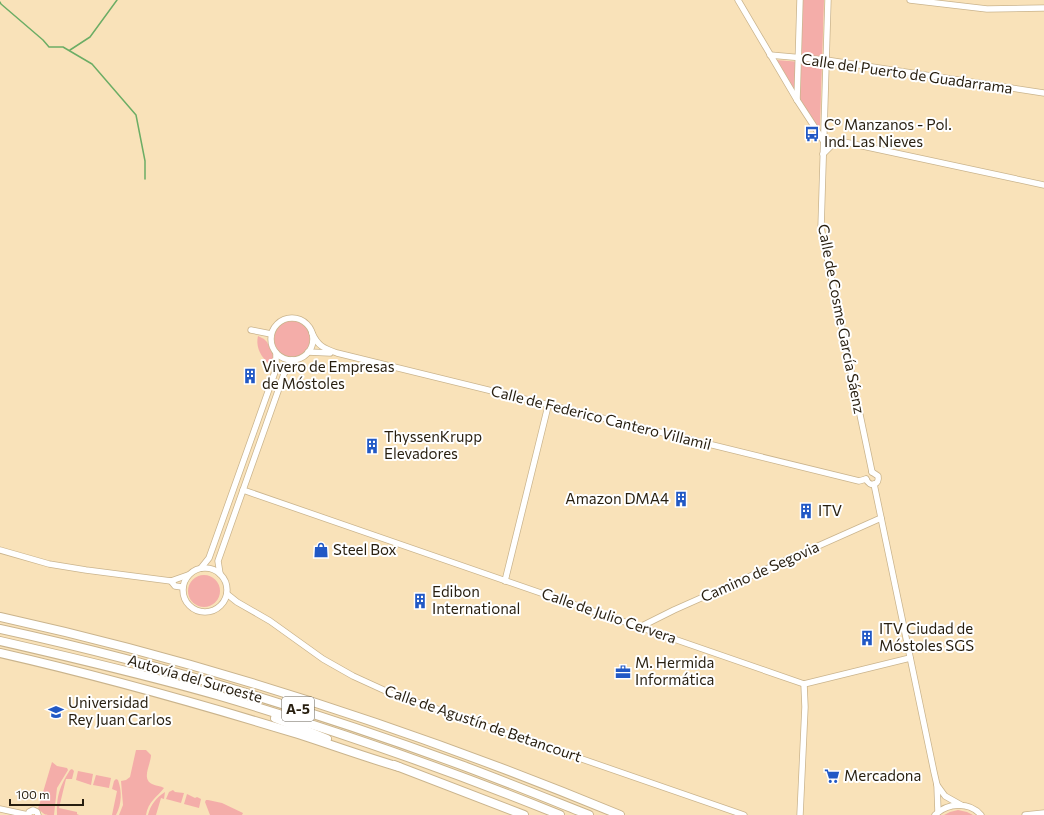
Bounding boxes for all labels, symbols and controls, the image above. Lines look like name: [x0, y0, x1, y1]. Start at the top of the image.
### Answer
street label: Calle del Puerto de Guadarrama: [800, 49, 1014, 97]
place label: Cº Manzanos - Pol. Ind. Las Nieves: [824, 115, 952, 150]
bus stop icon: Cº Manzanos - Pol. Ind. Las Nieves: [803, 125, 821, 143]
street label: Calle de Cosme García Sáenz: [815, 222, 869, 415]
place label: Vivero de Empresas de Móstoles: [262, 357, 395, 392]
building icon: Vivero de Empresas de Móstoles: [241, 367, 259, 385]
street label: Calle de Federico Cantero Villamil: [489, 381, 713, 453]
place label: ThyssenKrupp Elevadores: [384, 427, 482, 462]
building icon: ThyssenKrupp Elevadores: [363, 437, 381, 455]
place label: Amazon DMA4: [565, 489, 669, 507]
building icon: Amazon DMA4: [672, 490, 690, 508]
place label: ITV: [818, 501, 842, 519]
building icon: ITV: [797, 502, 815, 520]
street label: Camino de Segovia: [698, 537, 822, 605]
place label: Steel Box: [333, 540, 396, 558]
shop icon: Steel Box: [312, 541, 330, 559]
place label: Edibon International: [432, 582, 520, 617]
street label: Calle de Julio Cervera: [540, 584, 679, 647]
building icon: Edibon International: [411, 592, 429, 610]
place label: ITV Ciudad de Móstoles SGS: [879, 619, 974, 654]
building icon: ITV Ciudad de Móstoles SGS: [858, 629, 876, 647]
street label: Autovía del Suroeste: [126, 650, 265, 706]
place label: M. Hermida Informática: [635, 653, 714, 688]
office icon: M. Hermida Informática: [614, 663, 632, 681]
street label: Calle de Agustín de Betancourt: [382, 681, 584, 765]
place label: Universidad Rey Juan Carlos: [68, 693, 172, 728]
road number: A-5: [282, 697, 314, 721]
school or university icon: Universidad Rey Juan Carlos: [47, 703, 65, 721]
place label: Mercadona: [844, 766, 921, 784]
supermarket icon: Mercadona: [823, 767, 841, 785]
scale bar: [10, 781, 83, 807]
text: 100 m: [16, 787, 50, 801]

